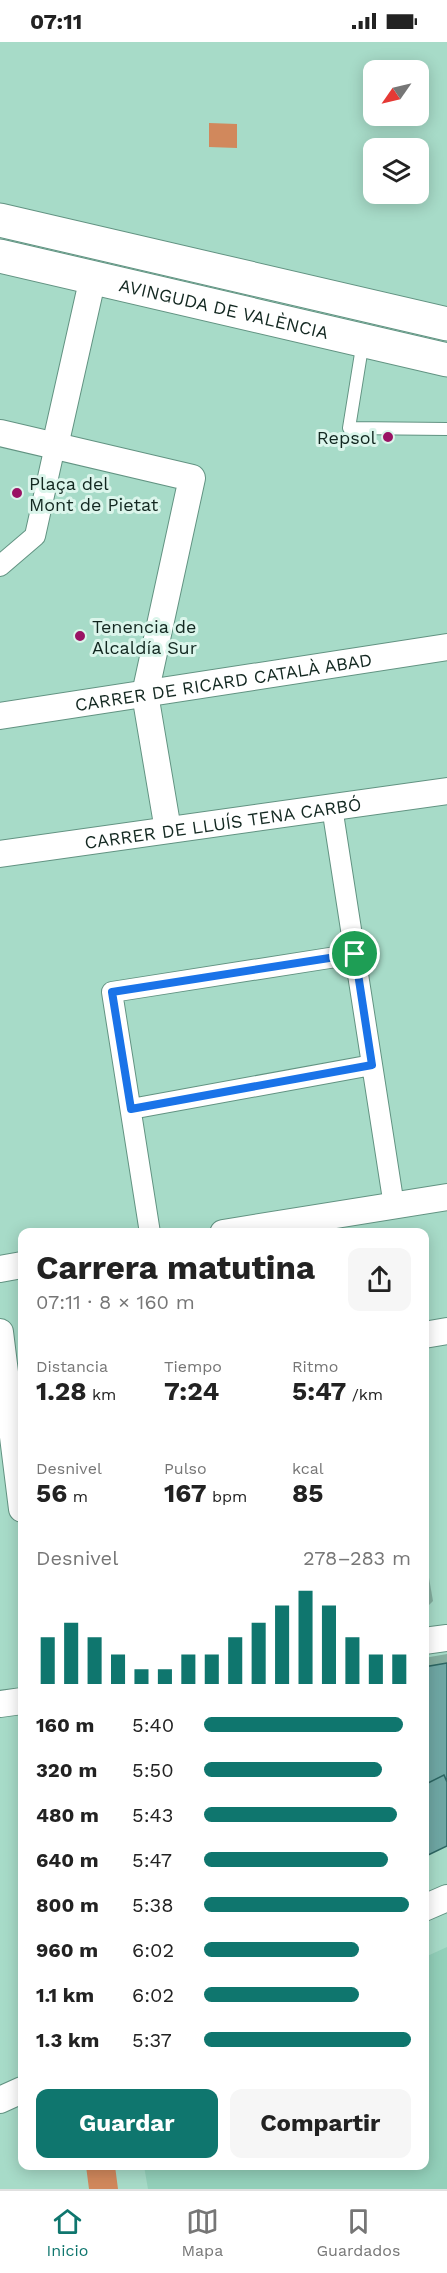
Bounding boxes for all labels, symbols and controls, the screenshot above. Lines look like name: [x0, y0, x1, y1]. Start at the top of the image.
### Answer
text: 07:11: [30, 9, 82, 34]
north arrow: [363, 60, 429, 126]
map controls: [363, 60, 429, 204]
button: layers: [363, 138, 429, 204]
street label: AVINGUDA DE VALÈNCIA: [117, 274, 331, 343]
place label: Repsol: [317, 427, 376, 448]
marker: Repsol: [381, 430, 395, 444]
place label: Plaça del Mont de Pietat: [29, 473, 159, 515]
marker: Plaça del Mont de Pietat: [10, 486, 24, 500]
place label: Tenencia de Alcaldía Sur: [92, 616, 197, 658]
marker: Tenencia de Alcaldía Sur: [73, 629, 87, 643]
street label: CARRER DE RICARD CATALÀ ABAD: [73, 648, 373, 715]
street label: CARRER DE LLUÍS TENA CARBÓ: [83, 793, 363, 852]
pin: [329, 928, 380, 979]
icon: arrive: [338, 937, 371, 970]
text: Carrera matutina: [36, 1248, 315, 1287]
button: share: [348, 1248, 411, 1311]
text: 07:11 · 8 × 160 m: [36, 1290, 195, 1314]
text: Distancia: [36, 1357, 108, 1376]
text: Tiempo: [164, 1357, 222, 1376]
text: Ritmo: [292, 1357, 338, 1376]
text: 1.28: [36, 1376, 87, 1406]
text: 7:24: [164, 1376, 219, 1406]
text: 5:47: [292, 1376, 346, 1406]
text: km: [87, 1385, 116, 1404]
text: /km: [346, 1385, 383, 1404]
text: Desnivel: [36, 1459, 102, 1478]
text: Pulso: [164, 1459, 207, 1478]
text: kcal: [292, 1459, 324, 1478]
text: 56: [36, 1478, 67, 1508]
text: 167: [164, 1478, 206, 1508]
text: 85: [292, 1478, 323, 1508]
text: m: [67, 1487, 88, 1506]
text: bpm: [206, 1487, 247, 1506]
text: Desnivel: [36, 1546, 118, 1570]
text: 278–283 m: [303, 1546, 411, 1570]
text: 160 m: [36, 1713, 94, 1737]
text: 5:40: [132, 1713, 174, 1737]
text: 320 m: [36, 1758, 97, 1782]
text: 5:50: [132, 1758, 174, 1782]
text: 480 m: [36, 1803, 99, 1827]
text: 5:43: [132, 1803, 173, 1827]
text: 640 m: [36, 1848, 99, 1872]
text: 5:47: [132, 1848, 172, 1872]
text: 800 m: [36, 1893, 99, 1917]
text: 5:38: [132, 1893, 174, 1917]
text: 960 m: [36, 1938, 98, 1962]
text: 6:02: [132, 1938, 174, 1962]
text: 1.1 km: [36, 1983, 94, 2007]
text: 6:02: [132, 1983, 174, 2007]
text: 1.3 km: [36, 2028, 99, 2052]
text: 5:37: [132, 2028, 172, 2052]
button: Guardar: [36, 2089, 218, 2158]
button: Compartir: [230, 2089, 411, 2158]
tab: Inicio: [47, 2205, 88, 2260]
tab: Mapa: [181, 2205, 223, 2260]
tab: Guardados: [316, 2205, 400, 2260]

